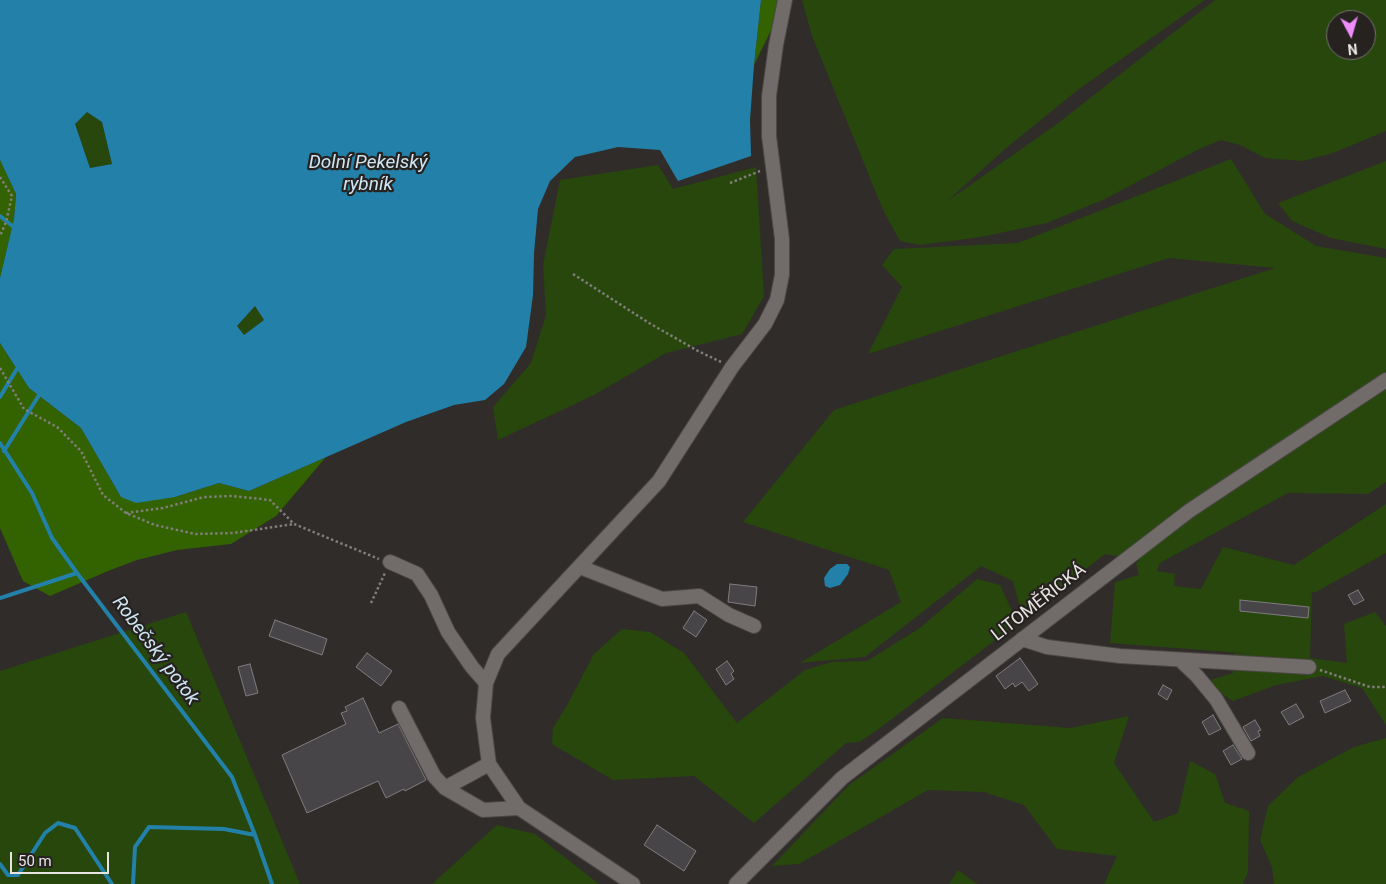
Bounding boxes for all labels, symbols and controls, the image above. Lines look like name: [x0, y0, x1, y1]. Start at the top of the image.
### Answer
north arrow: [1326, 10, 1376, 60]
text: N: [1347, 40, 1358, 57]
water label: Dolní Pekelský rybník: [309, 152, 427, 196]
street label: LITOMĚŘICKÁ: [987, 559, 1091, 647]
water label: Robečský potok: [107, 592, 203, 710]
scale bar: [12, 842, 111, 874]
text: 50 m: [18, 852, 52, 870]

